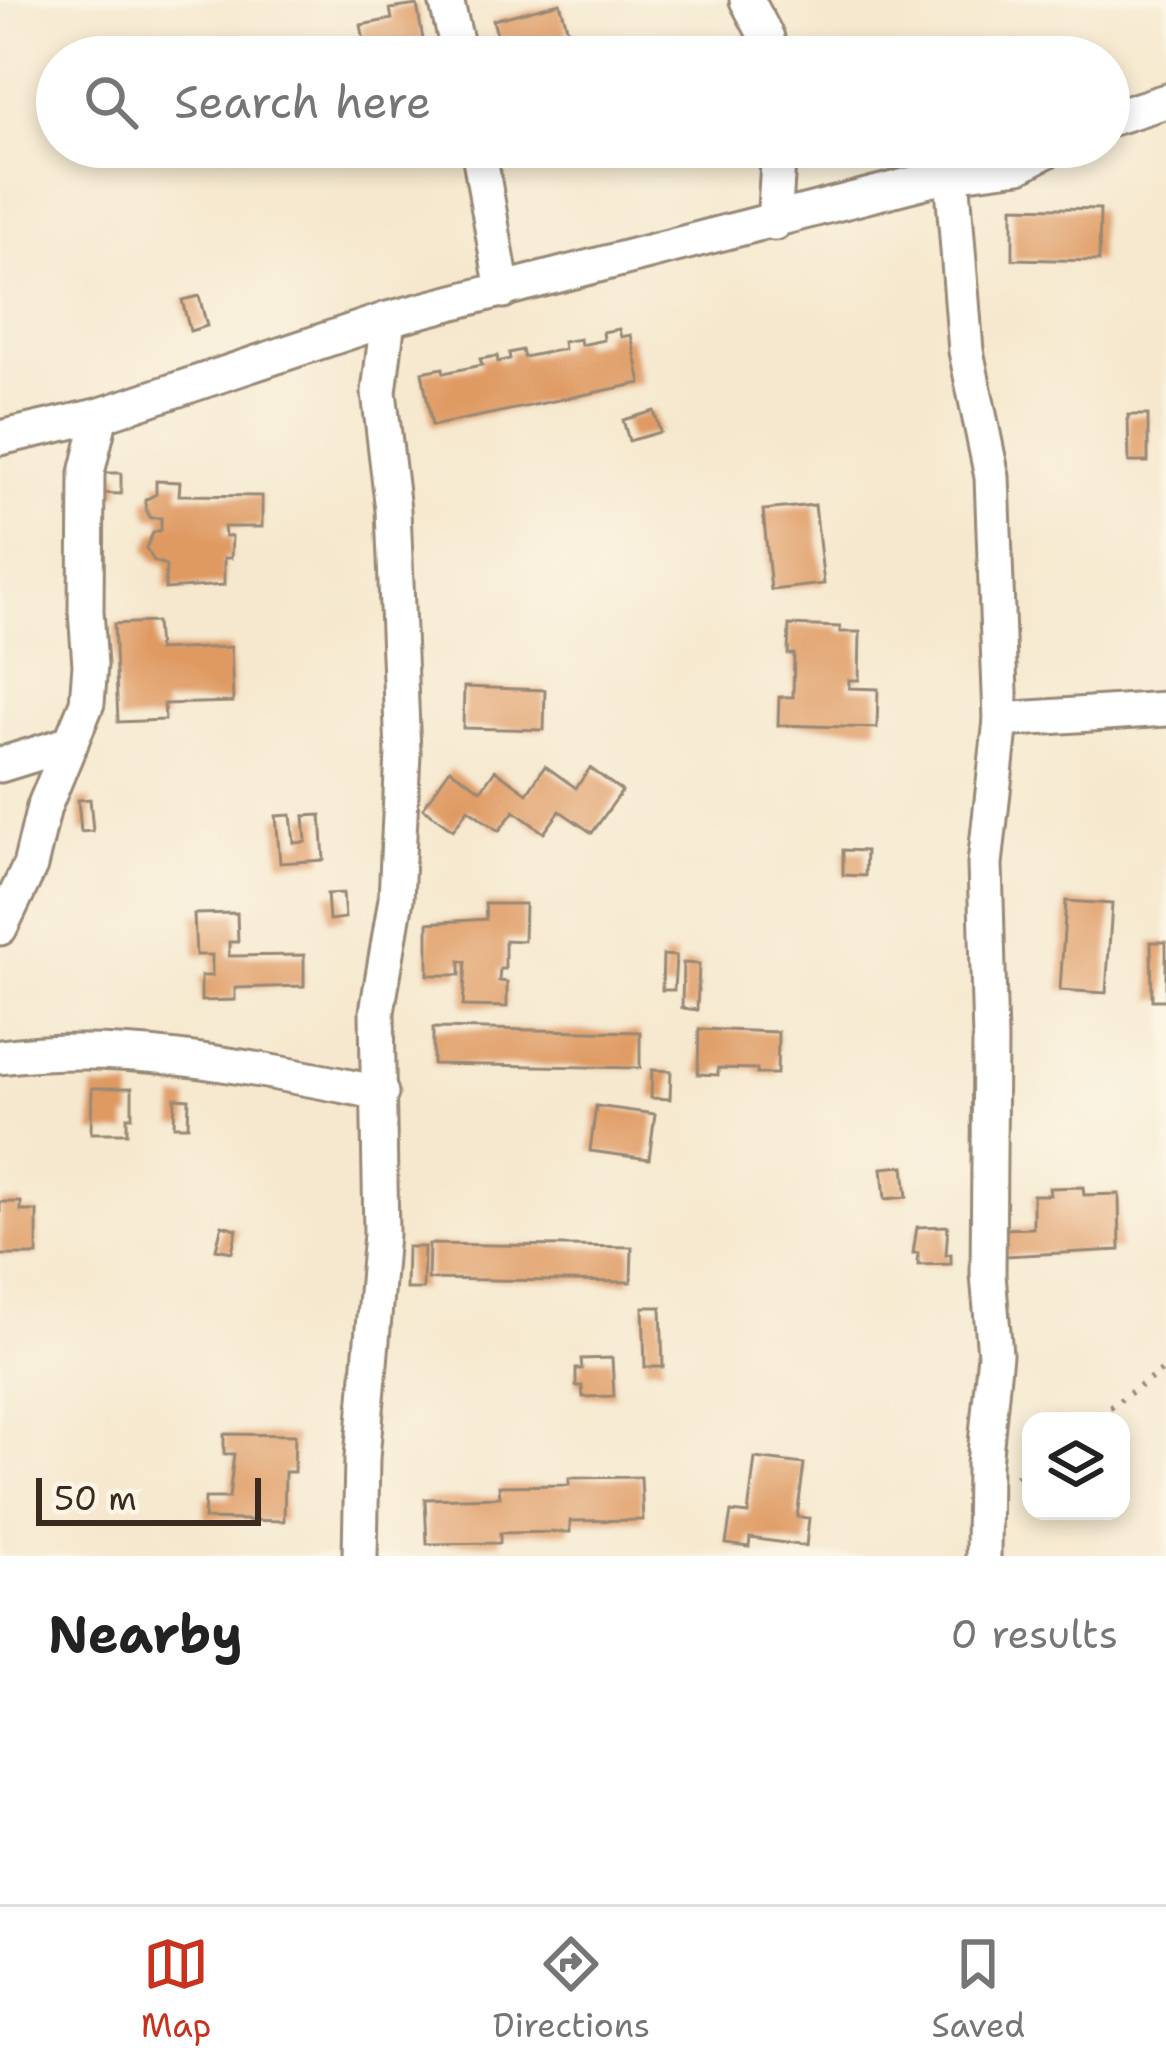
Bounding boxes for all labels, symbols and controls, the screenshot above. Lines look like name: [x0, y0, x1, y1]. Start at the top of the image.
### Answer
search box: [36, 36, 1130, 168]
icon: search: [78, 69, 144, 135]
text: Search here: [174, 72, 431, 132]
map controls: [1022, 1412, 1130, 1520]
button: layers: [1022, 1412, 1130, 1520]
scale bar: [36, 1472, 261, 1525]
text: 50 m: [54, 1476, 137, 1521]
text: Nearby: [48, 1600, 243, 1668]
text: 0 results: [951, 1608, 1118, 1660]
tab: Map: [141, 1931, 211, 2048]
tab: Directions: [493, 1931, 650, 2048]
tab: Saved: [932, 1931, 1025, 2048]

